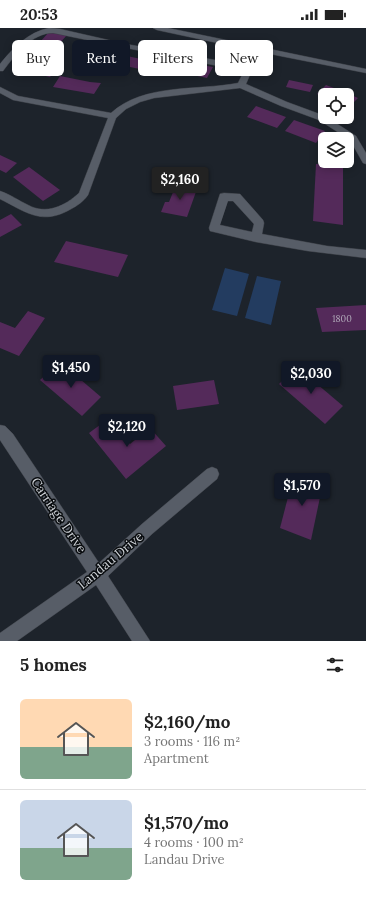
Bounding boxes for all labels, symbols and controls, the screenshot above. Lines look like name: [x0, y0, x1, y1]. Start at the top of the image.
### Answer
text: 20:53: [20, 5, 58, 24]
chip: Buy: [12, 40, 64, 76]
chip: Rent: [72, 40, 130, 76]
chip: Filters: [138, 40, 207, 76]
chip: New: [215, 40, 273, 76]
map controls: [318, 88, 354, 168]
button: locate: [318, 88, 354, 124]
button: layers: [318, 132, 354, 168]
pin: $2,160: [147, 167, 213, 201]
text: $2,160: [161, 171, 199, 188]
house number: 1800: [332, 313, 352, 324]
pin: $1,450: [38, 355, 104, 389]
text: $1,450: [52, 359, 90, 376]
pin: $2,030: [278, 361, 344, 395]
text: $2,030: [290, 365, 332, 382]
pin: $2,120: [94, 414, 160, 448]
text: $2,120: [108, 418, 146, 435]
pin: $1,570: [269, 473, 335, 507]
street label: Carriage Drive: [27, 474, 90, 556]
text: $1,570: [283, 477, 321, 494]
street label: Landau Drive: [74, 528, 147, 593]
text: 5 homes: [20, 654, 87, 676]
icon: filters: [324, 654, 346, 676]
text: $2,160/mo: [144, 711, 230, 733]
icon: home: [52, 715, 100, 763]
text: 3 rooms · 116 m²: [144, 733, 240, 750]
text: Apartment: [144, 750, 209, 767]
text: $1,570/mo: [144, 812, 229, 834]
icon: home: [52, 816, 100, 864]
text: 4 rooms · 100 m²: [144, 834, 244, 851]
text: Landau Drive: [144, 851, 225, 868]

